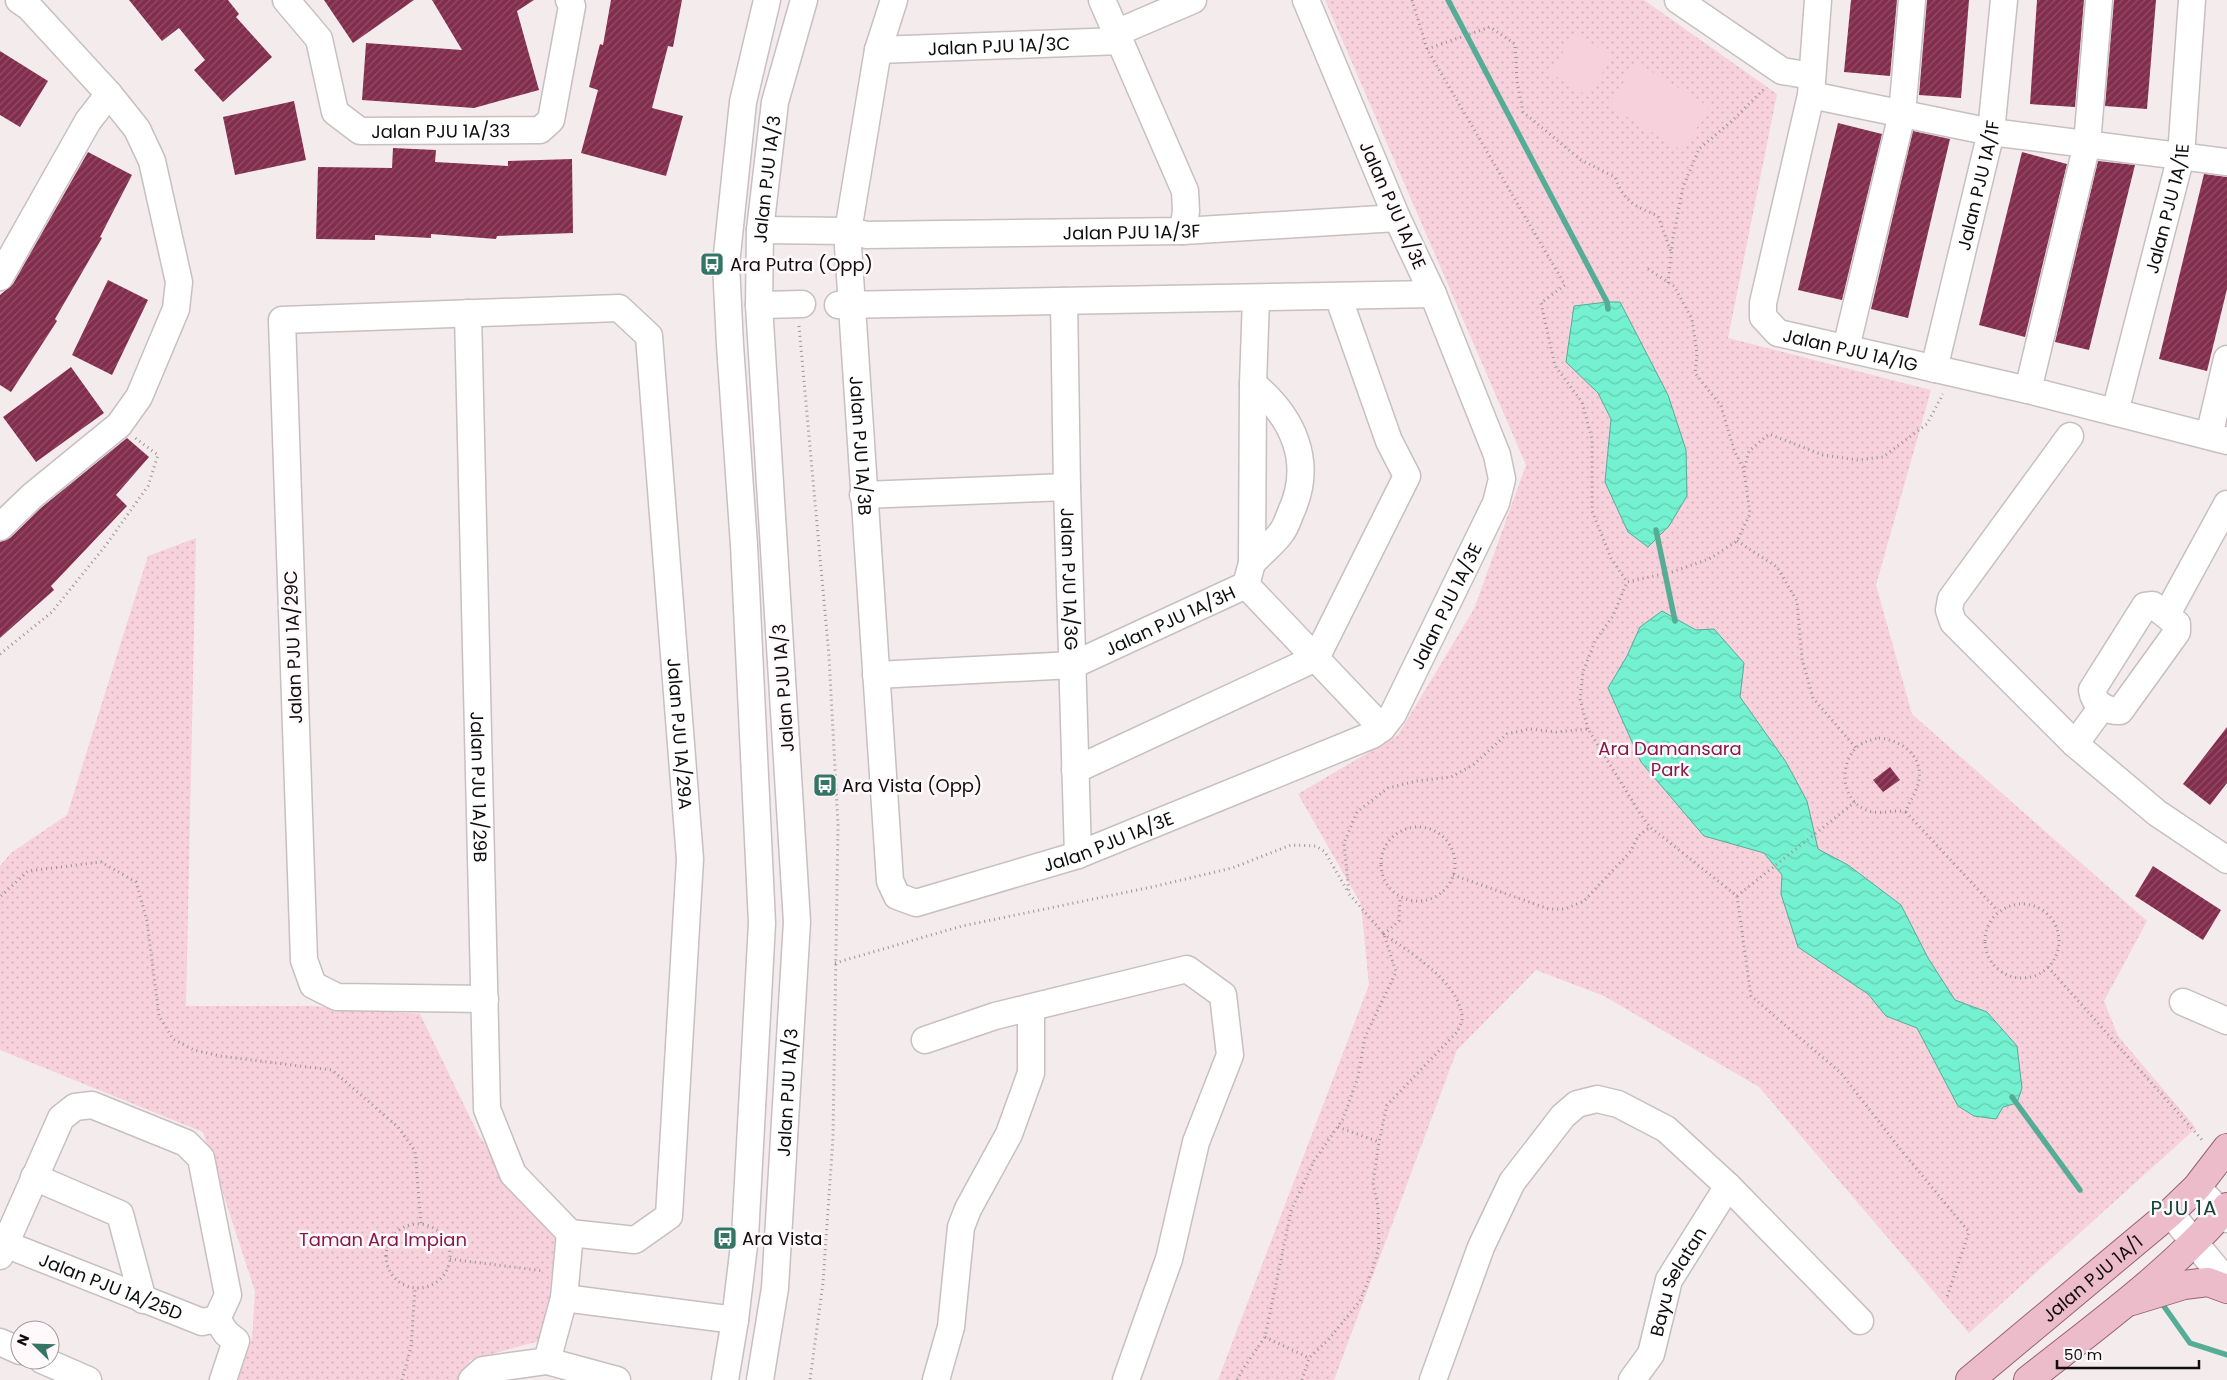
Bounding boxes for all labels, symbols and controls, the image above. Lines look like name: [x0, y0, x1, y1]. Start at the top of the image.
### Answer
street label: Jalan PJU 1A/3C: [927, 30, 1071, 61]
street label: Jalan PJU 1A/3: [747, 114, 786, 244]
street label: Jalan PJU 1A/33: [371, 118, 511, 143]
street label: Jalan PJU 1A/1F: [1950, 119, 2005, 253]
street label: Jalan PJU 1A/3E: [1354, 137, 1432, 273]
street label: Jalan PJU 1A/1E: [2139, 143, 2194, 276]
street label: Jalan PJU 1A/3F: [1063, 217, 1201, 245]
bus stop icon: Ara Putra (Opp): [699, 251, 725, 277]
place label: Ara Putra (Opp): [730, 252, 873, 277]
street label: Jalan PJU 1A/1G: [1780, 322, 1920, 377]
street label: Jalan PJU 1A/3B: [844, 375, 878, 516]
street label: Jalan PJU 1A/3G: [1055, 507, 1084, 651]
street label: Jalan PJU 1A/3E: [1404, 538, 1487, 673]
street label: Jalan PJU 1A/29C: [278, 570, 308, 724]
street label: Jalan PJU 1A/3H: [1101, 579, 1239, 661]
street label: Jalan PJU 1A/3: [766, 623, 800, 753]
street label: Jalan PJU 1A/29A: [662, 657, 699, 810]
street label: Jalan PJU 1A/29B: [465, 711, 494, 863]
park label: Ara Damansara Park: [1598, 736, 1742, 782]
bus stop icon: Ara Vista (Opp): [812, 772, 838, 798]
place label: Ara Vista (Opp): [842, 773, 982, 798]
street label: Jalan PJU 1A/3E: [1040, 805, 1177, 877]
street label: Jalan PJU 1A/3: [770, 1028, 803, 1158]
district label: PJU 1A: [2151, 1194, 2217, 1222]
street label: Bayu Selatan: [1643, 1222, 1712, 1339]
bus stop icon: Ara Vista: [712, 1225, 738, 1251]
place label: Ara Vista: [742, 1226, 823, 1251]
park label: Taman Ara Impian: [299, 1227, 467, 1252]
street label: Jalan PJU 1A/1: [2036, 1229, 2148, 1327]
street label: Jalan PJU 1A/25D: [35, 1246, 186, 1326]
north arrow: [10, 1320, 60, 1370]
text: N: [12, 1331, 34, 1349]
scale bar: [2057, 1338, 2200, 1370]
text: 50 m: [2064, 1344, 2102, 1365]

